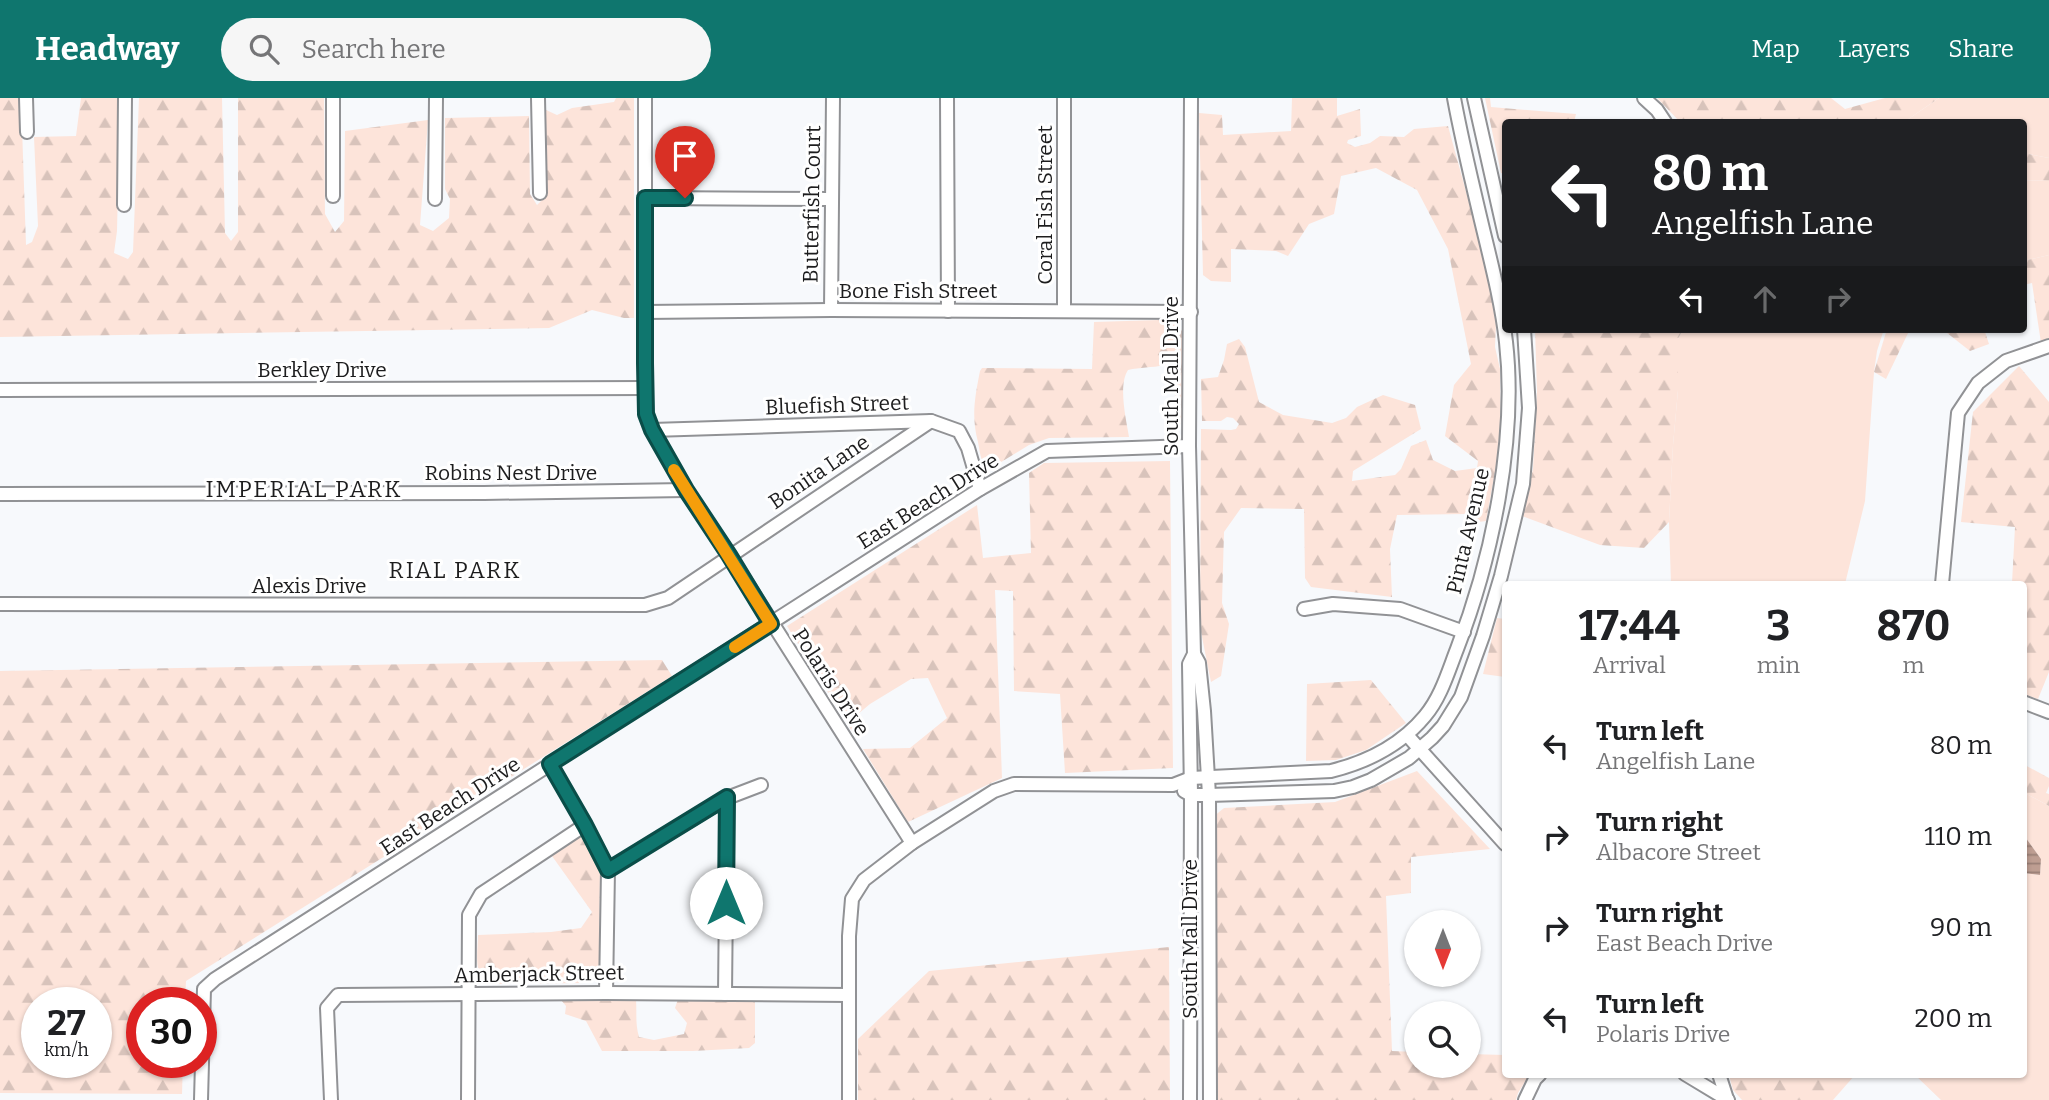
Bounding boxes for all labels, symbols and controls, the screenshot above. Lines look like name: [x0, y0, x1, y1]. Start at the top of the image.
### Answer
search box: [221, 18, 711, 81]
text: Headway: [35, 29, 179, 69]
icon: search: [245, 30, 283, 68]
text: Search here: [301, 34, 446, 65]
text: Map: [1752, 35, 1800, 63]
text: Layers: [1838, 35, 1910, 63]
text: Share: [1948, 35, 2014, 63]
street label: Butterfish Court: [798, 125, 826, 283]
street label: Coral Fish Street: [1032, 125, 1058, 285]
pin: [655, 126, 715, 198]
icon: arrive: [666, 137, 704, 175]
text: 80 m: [1652, 144, 1768, 203]
icon: left: [1537, 147, 1628, 238]
text: Angelfish Lane: [1652, 204, 1874, 242]
street label: Bone Fish Street: [839, 278, 998, 304]
icon: left: [1673, 280, 1711, 318]
icon: ahead: [1746, 280, 1784, 318]
icon: right: [1819, 280, 1857, 318]
street label: South Mall Drive: [1158, 296, 1184, 456]
street label: Berkley Drive: [257, 357, 387, 383]
street label: Bluefish Street: [764, 389, 910, 421]
street label: Bonita Lane: [764, 429, 874, 515]
street label: East Beach Drive: [853, 447, 1003, 555]
street label: Robins Nest Drive: [425, 460, 597, 486]
street label: Pinta Avenue: [1441, 465, 1495, 597]
district label: IMPERIAL PARK: [206, 475, 402, 503]
district label: RIAL PARK: [389, 556, 521, 584]
street label: Alexis Drive: [252, 573, 366, 599]
text: 17:44: [1579, 601, 1680, 651]
text: 3: [1766, 601, 1791, 651]
text: 870: [1877, 601, 1950, 651]
street label: Polaris Drive: [787, 623, 875, 741]
text: Arrival: [1593, 651, 1666, 679]
text: min: [1757, 651, 1800, 679]
text: m: [1903, 651, 1925, 679]
text: Turn left: [1596, 716, 1704, 747]
icon: left: [1537, 727, 1575, 765]
text: 80 m: [1930, 730, 1992, 761]
text: Angelfish Lane: [1596, 747, 1755, 775]
street label: East Beach Drive: [375, 751, 525, 861]
text: Turn right: [1596, 807, 1723, 838]
icon: right: [1537, 818, 1575, 856]
text: 110 m: [1924, 821, 1992, 852]
text: Albacore Street: [1596, 838, 1761, 866]
street label: South Mall Drive: [1177, 859, 1203, 1019]
position arrow: [689, 866, 763, 940]
text: Turn right: [1596, 898, 1723, 929]
icon: right: [1537, 909, 1575, 947]
north arrow: [1404, 910, 1480, 987]
map controls: [1404, 910, 1481, 1078]
text: 90 m: [1930, 912, 1992, 943]
text: East Beach Drive: [1596, 929, 1773, 957]
street label: Amberjack Street: [454, 960, 625, 988]
speed limit sign: 30: [126, 987, 217, 1078]
text: Turn left: [1596, 989, 1704, 1020]
icon: left: [1537, 1000, 1575, 1038]
button: search: [1404, 1001, 1481, 1078]
text: 27: [47, 1002, 86, 1044]
text: 200 m: [1915, 1003, 1992, 1034]
text: Polaris Drive: [1596, 1020, 1730, 1048]
text: km/h: [44, 1039, 89, 1061]

